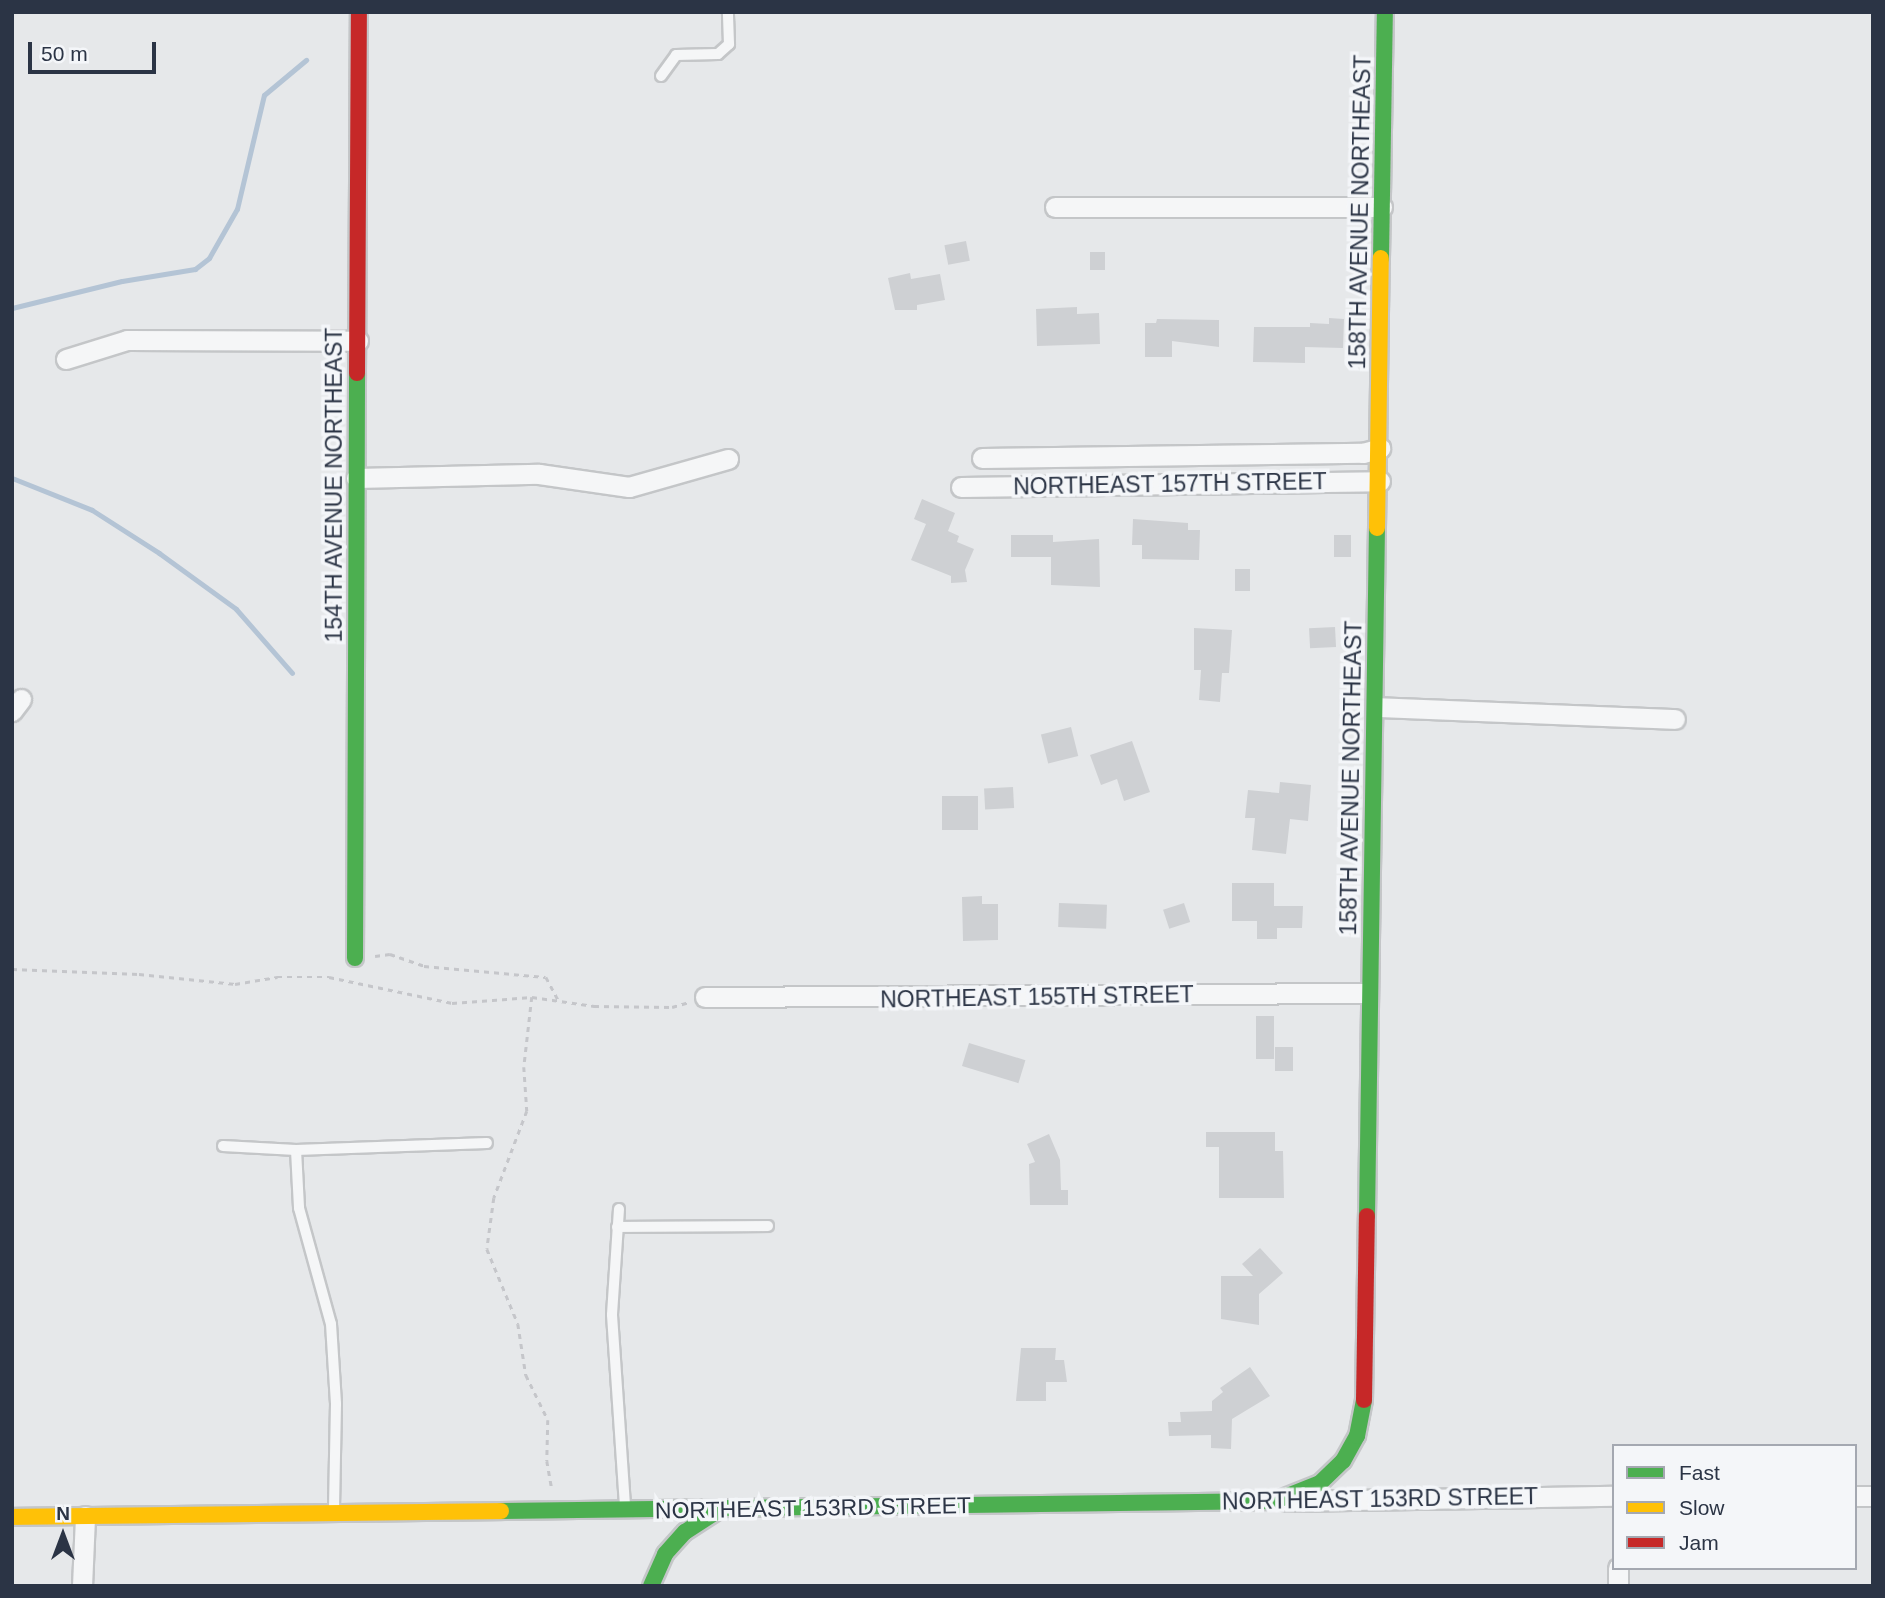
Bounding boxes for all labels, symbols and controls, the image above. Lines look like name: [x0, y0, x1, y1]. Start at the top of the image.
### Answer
scale bar: [32, 28, 159, 72]
text: 50 m: [41, 42, 88, 65]
street label: 158TH AVENUE NORTHEAST: [1343, 54, 1377, 370]
street label: 154TH AVENUE NORTHEAST: [320, 327, 348, 643]
street label: NORTHEAST 157TH STREET: [1013, 467, 1327, 501]
street label: 158TH AVENUE NORTHEAST: [1334, 620, 1368, 936]
street label: NORTHEAST 155TH STREET: [880, 980, 1194, 1014]
legend: [1612, 1444, 1857, 1570]
text: Fast: [1679, 1461, 1720, 1484]
street label: NORTHEAST 153RD STREET: [1222, 1482, 1538, 1516]
street label: NORTHEAST 153RD STREET: [655, 1491, 971, 1525]
text: Slow: [1679, 1496, 1725, 1519]
north arrow: [28, 1500, 98, 1570]
text: N: [56, 1503, 70, 1524]
text: Jam: [1679, 1531, 1719, 1554]

